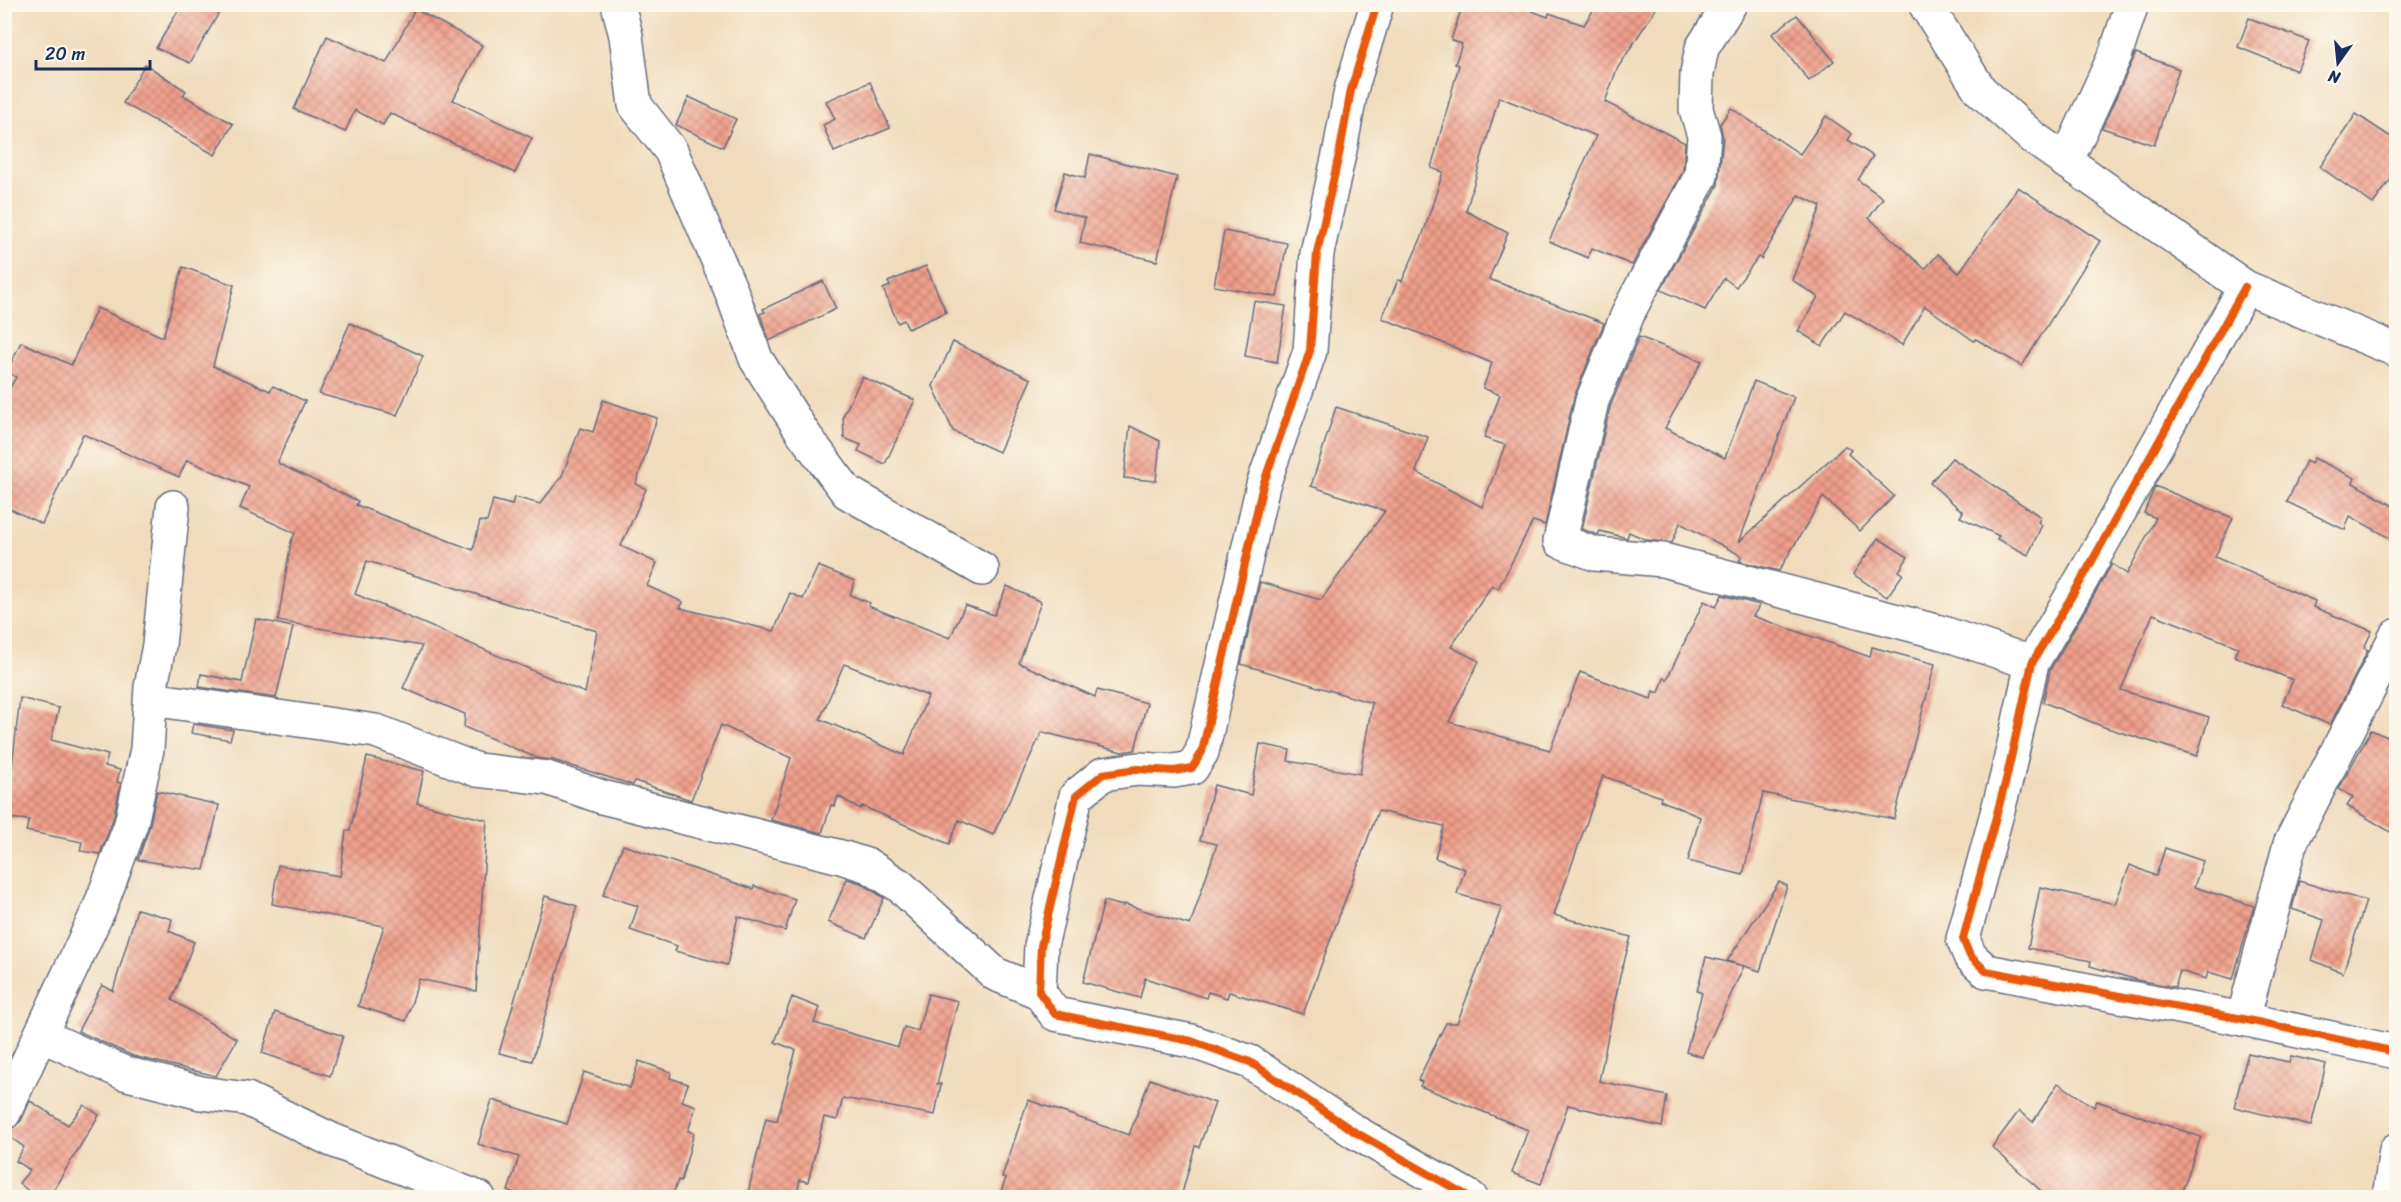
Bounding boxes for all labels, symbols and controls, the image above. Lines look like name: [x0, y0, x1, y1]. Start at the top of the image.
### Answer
scale bar: [36, 33, 150, 71]
north arrow: [2308, 33, 2368, 93]
text: 20 m: [45, 38, 85, 70]
text: N: [2324, 61, 2344, 93]

